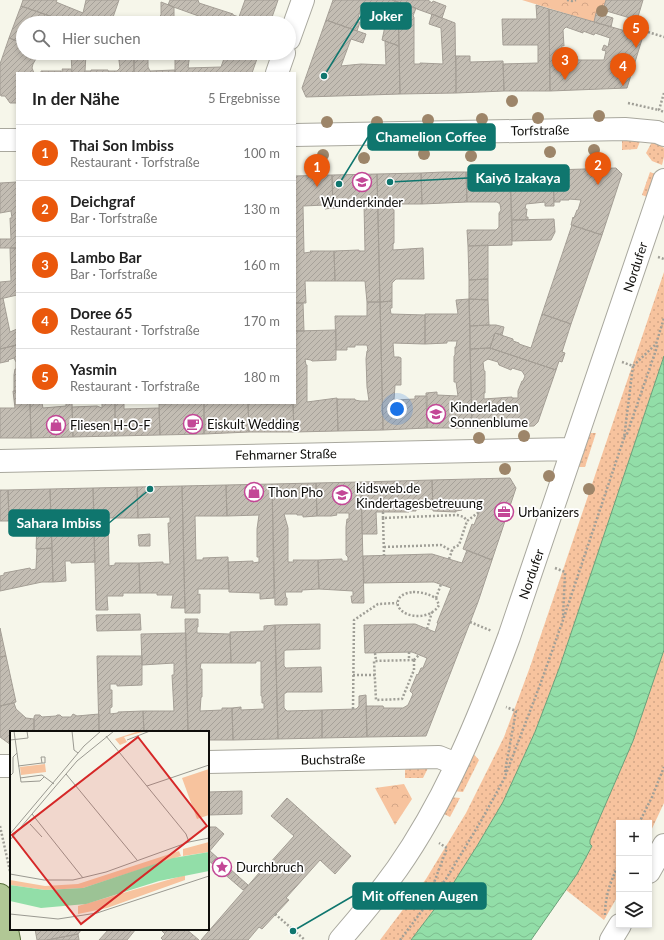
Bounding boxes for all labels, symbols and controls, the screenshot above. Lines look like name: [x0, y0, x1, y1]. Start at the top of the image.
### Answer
callout: Joker: [361, 3, 411, 29]
text: Joker: [369, 7, 404, 24]
pin: 5: [623, 15, 649, 48]
search box: [16, 16, 296, 60]
icon: search: [30, 27, 52, 49]
text: Hier suchen: [62, 29, 141, 47]
pin: 3: [552, 47, 578, 80]
pin: 4: [610, 53, 636, 86]
text: In der Nähe: [32, 88, 120, 109]
text: 5 Ergebnisse: [208, 90, 280, 106]
street label: Torfstraße: [511, 121, 570, 139]
callout: Chamelion Coffee: [368, 124, 495, 150]
text: Chamelion Coffee: [375, 128, 487, 145]
text: Thai Son Imbiss: [70, 136, 174, 154]
text: 1: [41, 145, 49, 161]
text: 100 m: [243, 145, 280, 161]
pin: 2: [585, 152, 611, 185]
text: Restaurant · Torfstraße: [70, 154, 200, 170]
pin: 1: [304, 154, 330, 187]
callout: Kaiyō Izakaya: [468, 165, 569, 191]
text: Kaiyō Izakaya: [475, 169, 561, 186]
school or university icon: Wunderkinder: [351, 171, 373, 193]
text: Deichgraf: [70, 192, 135, 210]
place label: Wunderkinder: [321, 194, 403, 210]
text: 2: [41, 201, 49, 217]
text: 130 m: [243, 201, 280, 217]
text: Bar · Torfstraße: [70, 210, 157, 226]
street label: Nordufer: [619, 240, 651, 294]
text: Lambo Bar: [70, 248, 142, 266]
text: 3: [41, 257, 49, 273]
text: 160 m: [243, 257, 280, 273]
text: Bar · Torfstraße: [70, 266, 157, 282]
text: Doree 65: [70, 304, 132, 322]
text: 4: [41, 313, 49, 329]
text: 170 m: [243, 313, 280, 329]
text: Restaurant · Torfstraße: [70, 322, 200, 338]
text: Yasmin: [70, 360, 117, 378]
text: 5: [41, 369, 49, 385]
text: 180 m: [243, 369, 280, 385]
text: Restaurant · Torfstraße: [70, 378, 200, 394]
your location: [387, 399, 407, 419]
place label: Kinderladen Sonnenblume: [450, 399, 528, 430]
school or university icon: Kinderladen Sonnenblume: [425, 403, 447, 425]
cafe icon: Eiskult Wedding: [182, 413, 204, 435]
shop icon: Fliesen H-O-F: [45, 414, 67, 436]
place label: Eiskult Wedding: [207, 416, 299, 432]
place label: Fliesen H-O-F: [70, 417, 151, 433]
street label: Fehmarner Straße: [235, 445, 337, 463]
place label: kidsweb.de Kindertagesbetreuung: [356, 480, 483, 511]
shop icon: Thon Pho: [243, 481, 265, 503]
place label: Thon Pho: [268, 484, 323, 500]
school or university icon: kidsweb.de Kindertagesbetreuung: [331, 484, 353, 506]
office icon: Urbanizers: [493, 501, 515, 523]
place label: Urbanizers: [518, 504, 580, 520]
callout: Sahara Imbiss: [9, 510, 109, 536]
text: Sahara Imbiss: [17, 514, 101, 531]
street label: Nordufer: [515, 547, 547, 601]
inset map: [10, 731, 209, 930]
street label: Buchstraße: [300, 750, 366, 768]
map controls: [616, 820, 652, 928]
button: +: [616, 820, 652, 856]
place icon: Durchbruch: [211, 856, 233, 878]
button: −: [616, 856, 652, 892]
place label: Durchbruch: [236, 859, 304, 875]
callout: Mit offenen Augen: [353, 883, 486, 909]
text: Mit offenen Augen: [362, 887, 478, 904]
button: layers: [616, 892, 652, 928]

